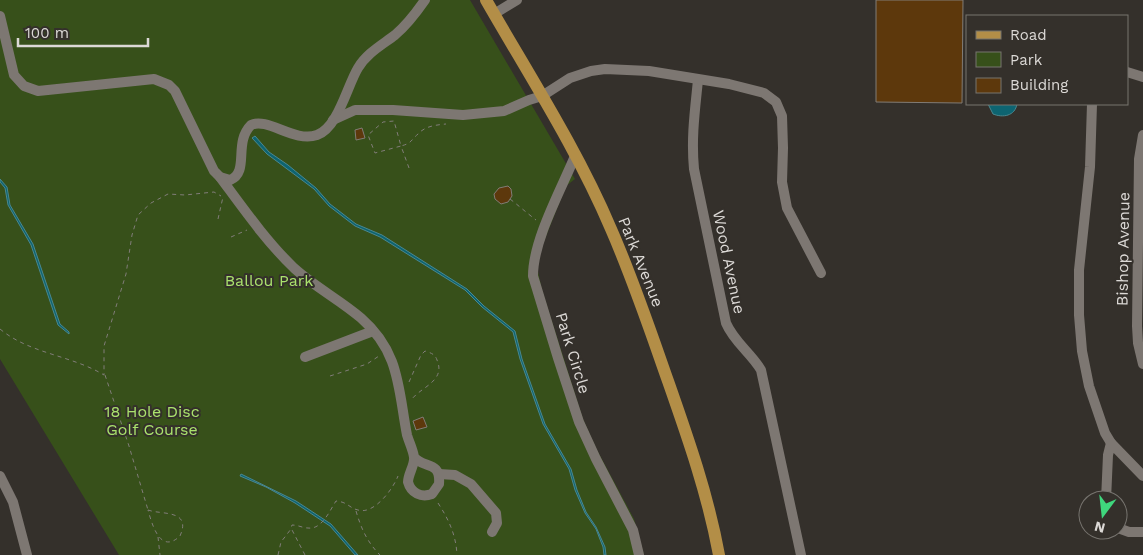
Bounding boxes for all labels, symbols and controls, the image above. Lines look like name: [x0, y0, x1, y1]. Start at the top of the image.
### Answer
scale bar: [18, 15, 148, 47]
legend: [966, 15, 1128, 105]
text: 100 m: [25, 24, 69, 42]
text: Road: [1010, 26, 1047, 44]
text: Park: [1010, 51, 1043, 69]
text: Building: [1010, 76, 1068, 94]
street label: Bishop Avenue: [1113, 192, 1133, 306]
street label: Wood Avenue: [709, 208, 749, 316]
street label: Park Avenue: [614, 214, 668, 310]
park label: Ballou Park: [225, 271, 313, 290]
street label: Park Circle: [552, 310, 594, 396]
park label: 18 Hole Disc Golf Course: [104, 402, 200, 439]
north arrow: [1078, 490, 1128, 540]
text: N: [1093, 518, 1107, 537]

